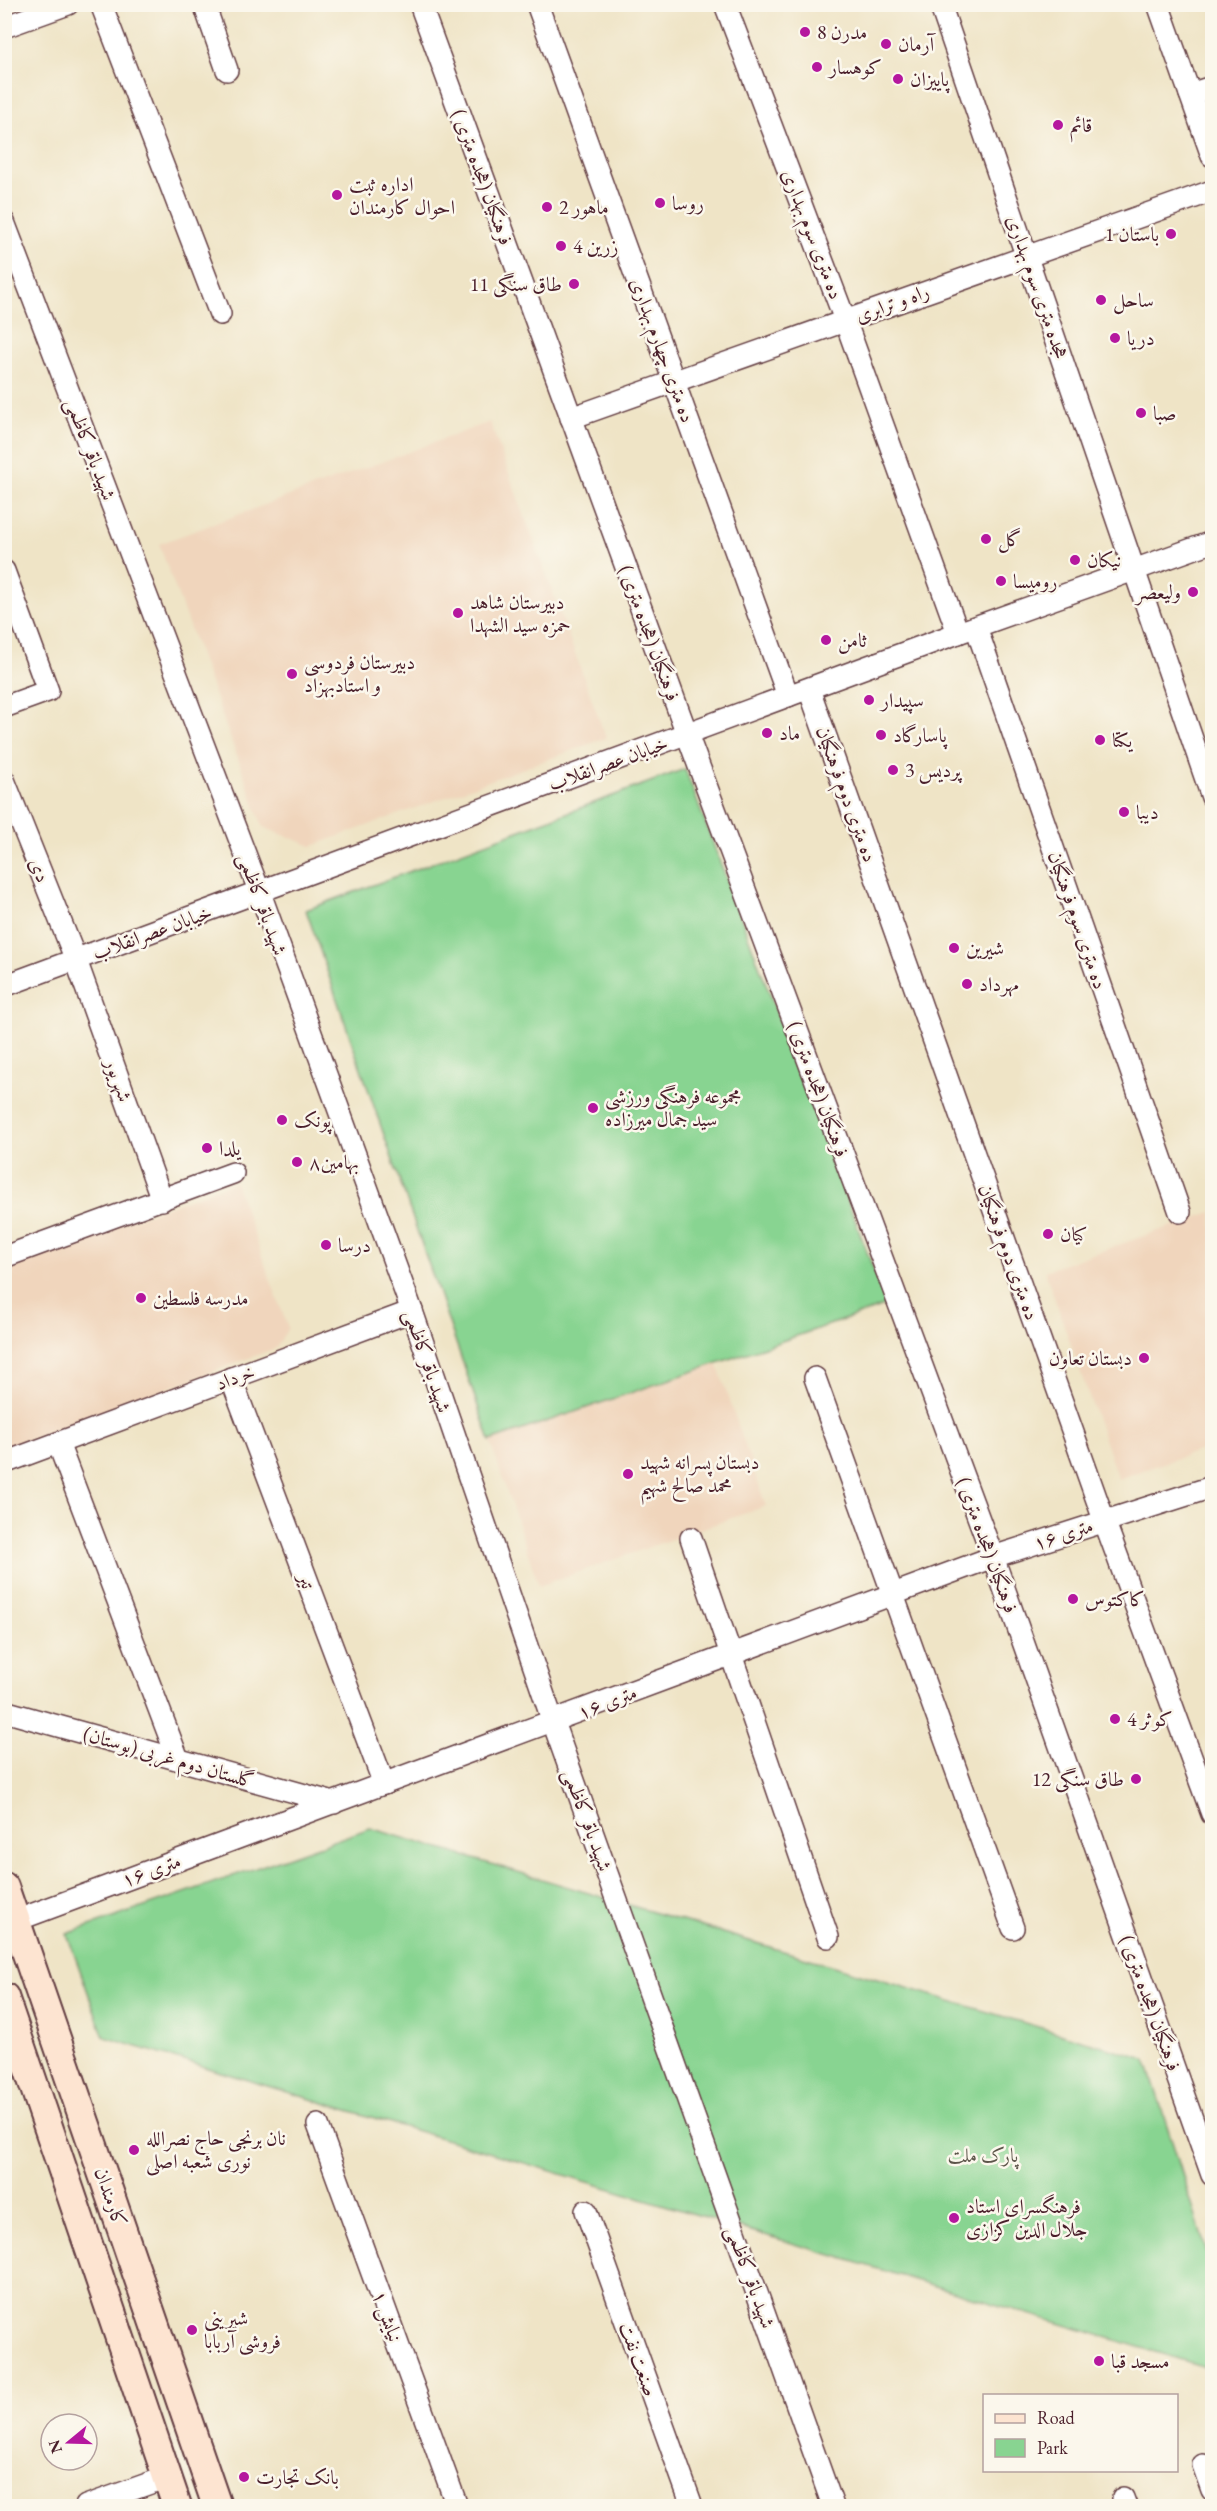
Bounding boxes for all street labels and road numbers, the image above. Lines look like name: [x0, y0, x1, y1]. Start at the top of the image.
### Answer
street label: فرهنگیان (هجده متری ): [446, 105, 520, 249]
street label: ده متری سوم بهداری: [772, 165, 850, 305]
street label: هجده متری سوم بهداری: [996, 212, 1075, 364]
street label: ده متری چهارم بهداری: [620, 274, 701, 428]
street label: راه و ترابری: [851, 278, 933, 328]
street label: شهید باقر کاظمی: [59, 394, 122, 504]
street label: فرهنگیان (هجده متری ): [613, 561, 687, 705]
street label: ده متری دوم فرهنگیان: [806, 722, 884, 867]
street label: خیابان عصرانقلاب: [545, 729, 672, 798]
street label: ده متری سوم فرهنگیان: [1038, 848, 1114, 994]
street label: شهید باقر کاظمی: [231, 849, 294, 959]
street label: دی: [23, 854, 57, 886]
street label: خیابان عصرانقلاب: [89, 898, 216, 967]
street label: فرهنگیان (هجده متری ): [782, 1017, 856, 1161]
street label: شهریور: [99, 1053, 139, 1105]
street label: ده متری دوم فرهنگیان: [968, 1180, 1046, 1325]
street label: شهید باقر کاظمی: [397, 1306, 458, 1416]
street label: خرداد: [212, 1358, 258, 1396]
street label: فرهنگیان (هجده متری ): [951, 1473, 1025, 1617]
street label: ۱۶ متری: [1030, 1512, 1096, 1556]
street label: تیر: [291, 1568, 322, 1593]
street label: ۱۶ متری: [574, 1679, 640, 1725]
street label: گلستان دوم غربی (بوستان): [79, 1720, 258, 1799]
street label: شهید باقر کاظمی: [556, 1765, 619, 1875]
street label: ۱۶ متری: [118, 1847, 184, 1893]
street label: فرهنگیان (هجده متری ): [1114, 1931, 1188, 2075]
street label: کارمندان: [89, 2164, 133, 2230]
street label: شهید باقر کاظمی: [719, 2222, 782, 2332]
street label: نیایش ۱: [366, 2287, 409, 2346]
street label: صنعت نفت: [614, 2318, 664, 2400]

